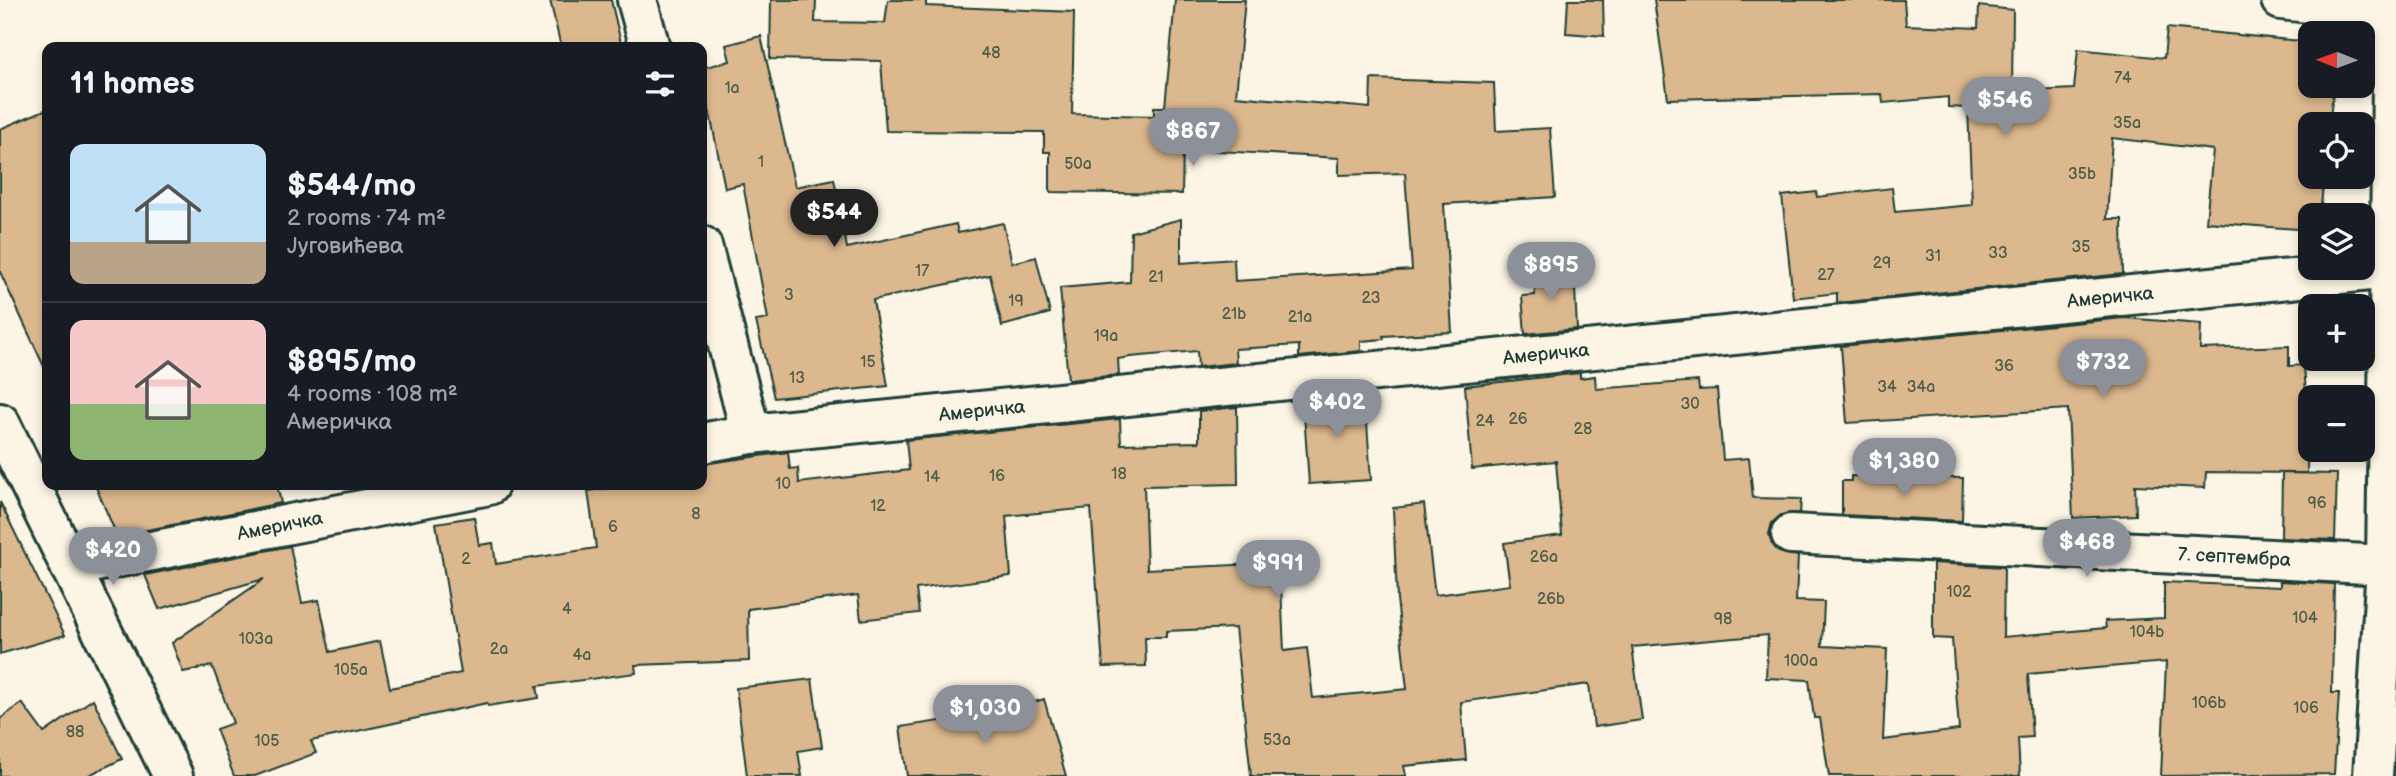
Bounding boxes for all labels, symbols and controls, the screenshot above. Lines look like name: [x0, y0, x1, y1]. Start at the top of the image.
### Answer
north arrow: [2298, 21, 2375, 98]
map controls: [2298, 21, 2375, 462]
house number: 48: [981, 44, 1001, 63]
icon: filters: [641, 65, 679, 103]
text: 11 homes: [70, 66, 194, 102]
house number: 74: [2114, 69, 2132, 88]
pin: $546: [1964, 78, 2046, 137]
house number: 1a: [724, 79, 740, 98]
text: $546: [1977, 86, 2033, 114]
pin: $867: [1152, 108, 1234, 168]
button: locate: [2298, 112, 2375, 189]
house number: 35a: [2113, 114, 2141, 133]
text: $867: [1165, 117, 1221, 145]
house number: 1: [758, 153, 764, 172]
house number: 50a: [1064, 155, 1092, 174]
house number: 35b: [2068, 165, 2096, 184]
text: $544/mo: [287, 168, 416, 204]
icon: home: [126, 172, 210, 256]
pin: $544: [793, 190, 875, 249]
text: $544: [806, 198, 862, 226]
button: layers: [2298, 203, 2375, 280]
text: 2 rooms · 74 m²: [287, 204, 446, 232]
text: Југовићева: [287, 232, 404, 260]
house number: 35: [2071, 238, 2091, 257]
pin: $895: [1510, 243, 1592, 302]
house number: 33: [1988, 244, 2008, 263]
house number: 31: [1925, 247, 1941, 266]
text: $895: [1523, 251, 1579, 279]
house number: 29: [1873, 254, 1891, 273]
house number: 17: [915, 262, 929, 281]
house number: 27: [1817, 266, 1835, 285]
house number: 21: [1148, 268, 1164, 287]
street label: Америчка: [2065, 281, 2155, 313]
house number: 3: [784, 286, 794, 305]
house number: 23: [1362, 289, 1381, 308]
house number: 19: [1008, 292, 1024, 311]
button: +: [2298, 294, 2375, 371]
house number: 21b: [1222, 305, 1246, 324]
house number: 21a: [1288, 308, 1312, 327]
house number: 19a: [1094, 327, 1118, 346]
street label: Америчка: [1501, 338, 1591, 370]
pin: $732: [2062, 340, 2144, 399]
text: $895/mo: [287, 344, 416, 380]
icon: home: [126, 348, 210, 432]
text: $732: [2075, 348, 2131, 376]
house number: 15: [860, 353, 876, 372]
house number: 36: [1994, 357, 2014, 376]
house number: 13: [789, 369, 805, 388]
house number: 34: [1877, 378, 1897, 397]
house number: 34a: [1907, 378, 1935, 397]
text: 4 rooms · 108 m²: [287, 380, 458, 408]
pin: $402: [1296, 380, 1378, 439]
button: −: [2298, 385, 2375, 462]
text: $402: [1309, 388, 1365, 416]
street label: Америчка: [937, 395, 1026, 427]
house number: 30: [1680, 395, 1700, 414]
text: Америчка: [287, 408, 392, 436]
house number: 26: [1508, 410, 1528, 429]
house number: 24: [1476, 412, 1495, 431]
house number: 28: [1574, 420, 1592, 439]
pin: $1,380: [1847, 438, 1961, 498]
text: $1,380: [1868, 447, 1940, 475]
house number: 18: [1111, 465, 1127, 484]
house number: 16: [989, 467, 1005, 486]
house number: 14: [924, 468, 940, 487]
house number: 10: [775, 475, 791, 494]
house number: 96: [2307, 494, 2327, 513]
house number: 12: [870, 497, 886, 516]
house number: 8: [691, 505, 701, 524]
street label: Америчка: [234, 506, 325, 546]
house number: 6: [608, 518, 618, 537]
pin: $468: [2046, 520, 2128, 579]
pin: $420: [72, 528, 154, 587]
text: $468: [2059, 528, 2115, 556]
text: $420: [85, 536, 141, 564]
pin: $991: [1237, 540, 1319, 600]
street label: 7. септембра: [2177, 543, 2292, 572]
house number: 26a: [1530, 548, 1558, 567]
text: $991: [1252, 549, 1304, 577]
house number: 2: [461, 550, 471, 569]
house number: 102: [1946, 583, 1972, 602]
house number: 26b: [1537, 590, 1565, 609]
house number: 4: [562, 600, 572, 619]
house number: 104: [2292, 609, 2318, 628]
house number: 98: [1714, 610, 1732, 629]
house number: 104b: [2130, 623, 2164, 642]
house number: 103a: [239, 630, 273, 649]
house number: 2a: [490, 640, 508, 659]
house number: 4a: [573, 646, 591, 665]
house number: 100a: [1784, 652, 1818, 671]
house number: 105a: [334, 661, 368, 680]
pin: $1,030: [928, 686, 1042, 745]
text: $1,030: [949, 694, 1021, 722]
house number: 106b: [2192, 694, 2226, 713]
house number: 106: [2293, 699, 2319, 718]
house number: 88: [66, 723, 84, 742]
house number: 53a: [1263, 731, 1291, 750]
house number: 105: [255, 732, 279, 751]

